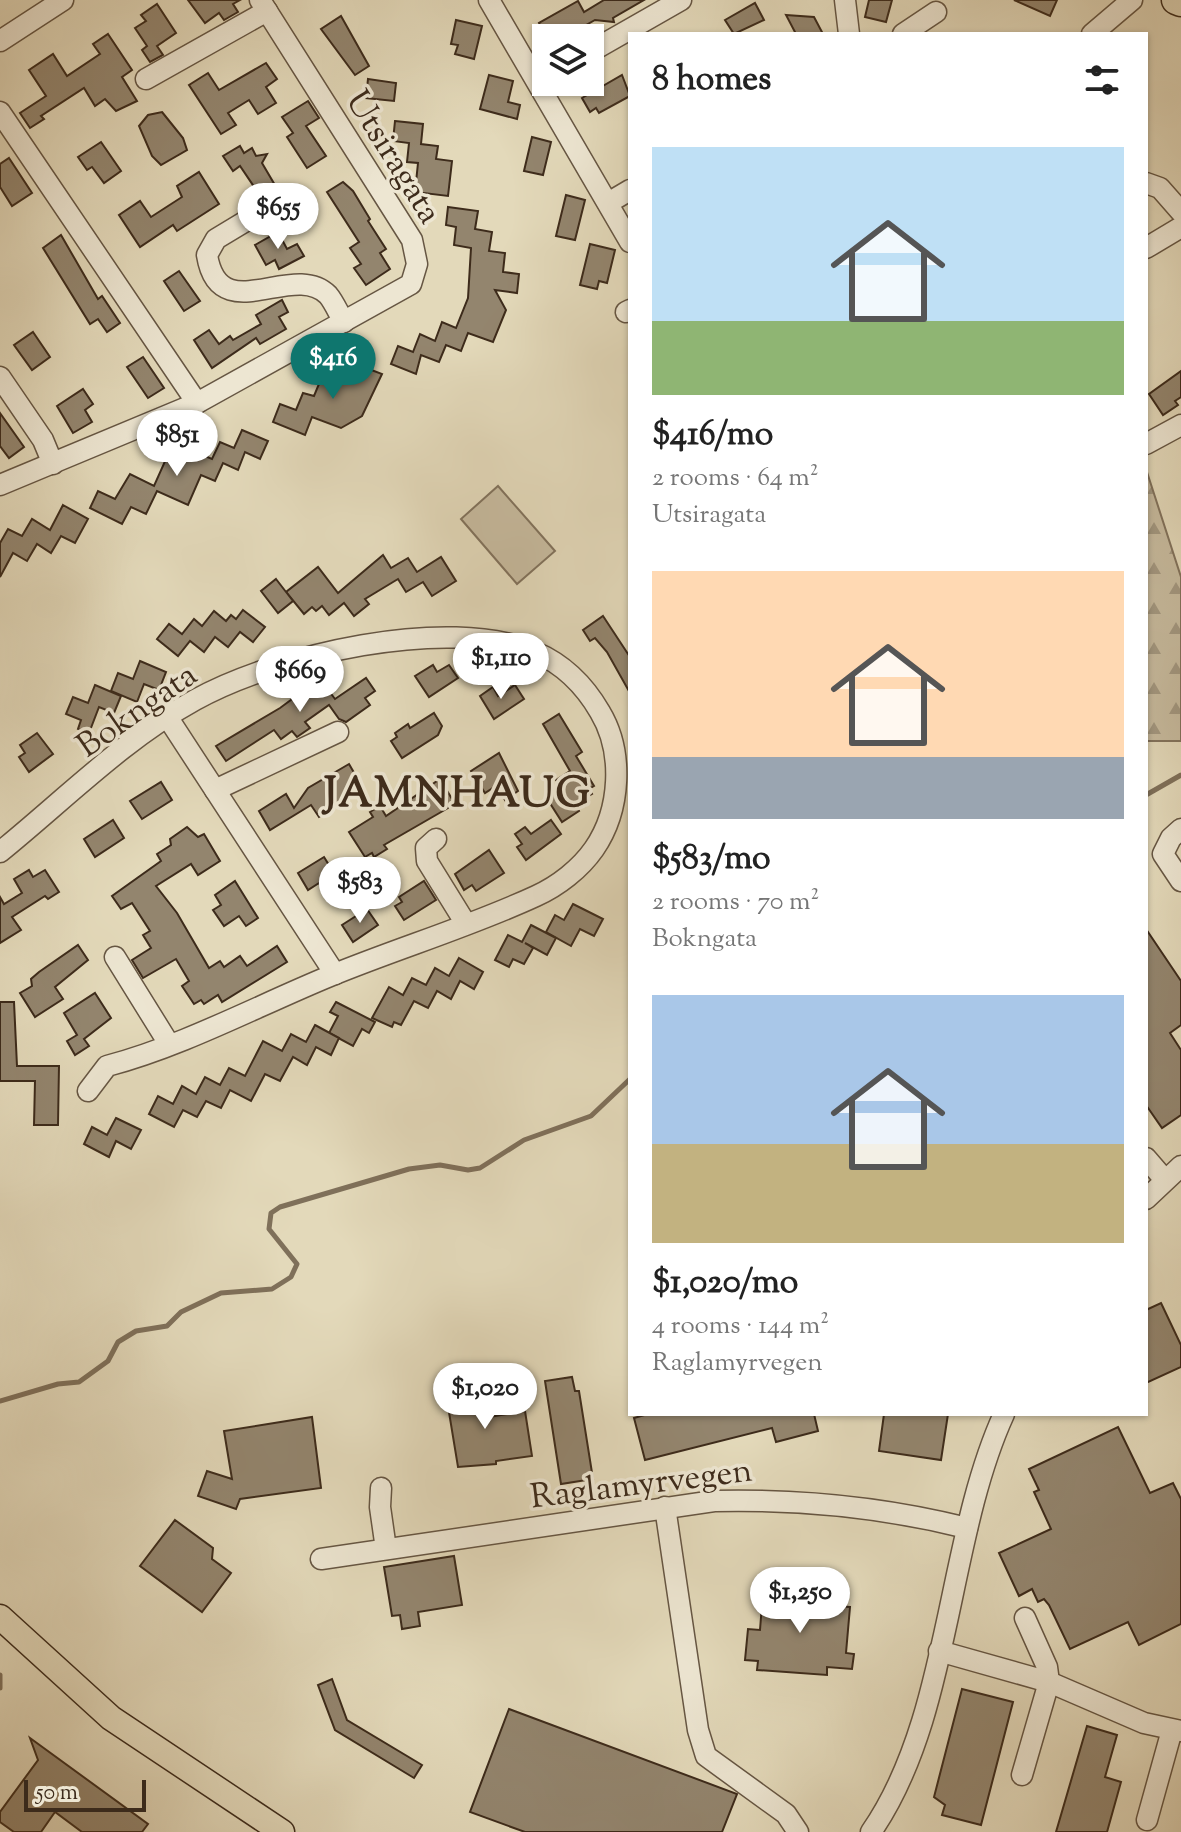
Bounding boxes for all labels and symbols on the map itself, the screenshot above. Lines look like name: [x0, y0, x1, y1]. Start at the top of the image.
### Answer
street label: Utsiragata: [332, 82, 452, 234]
pin: $655: [231, 183, 325, 251]
pin: $416: [286, 333, 380, 401]
pin: $851: [130, 410, 224, 478]
pin: $1,110: [436, 633, 566, 701]
pin: $669: [253, 646, 347, 714]
street label: Bokngata: [68, 652, 208, 771]
district label: JAMNHAUG: [321, 766, 592, 826]
pin: $583: [313, 857, 407, 925]
pin: $1,020: [420, 1363, 550, 1431]
street label: Raglamyrvegen: [528, 1448, 755, 1523]
pin: $1,250: [735, 1567, 865, 1635]
scale bar: [24, 1776, 146, 1812]

